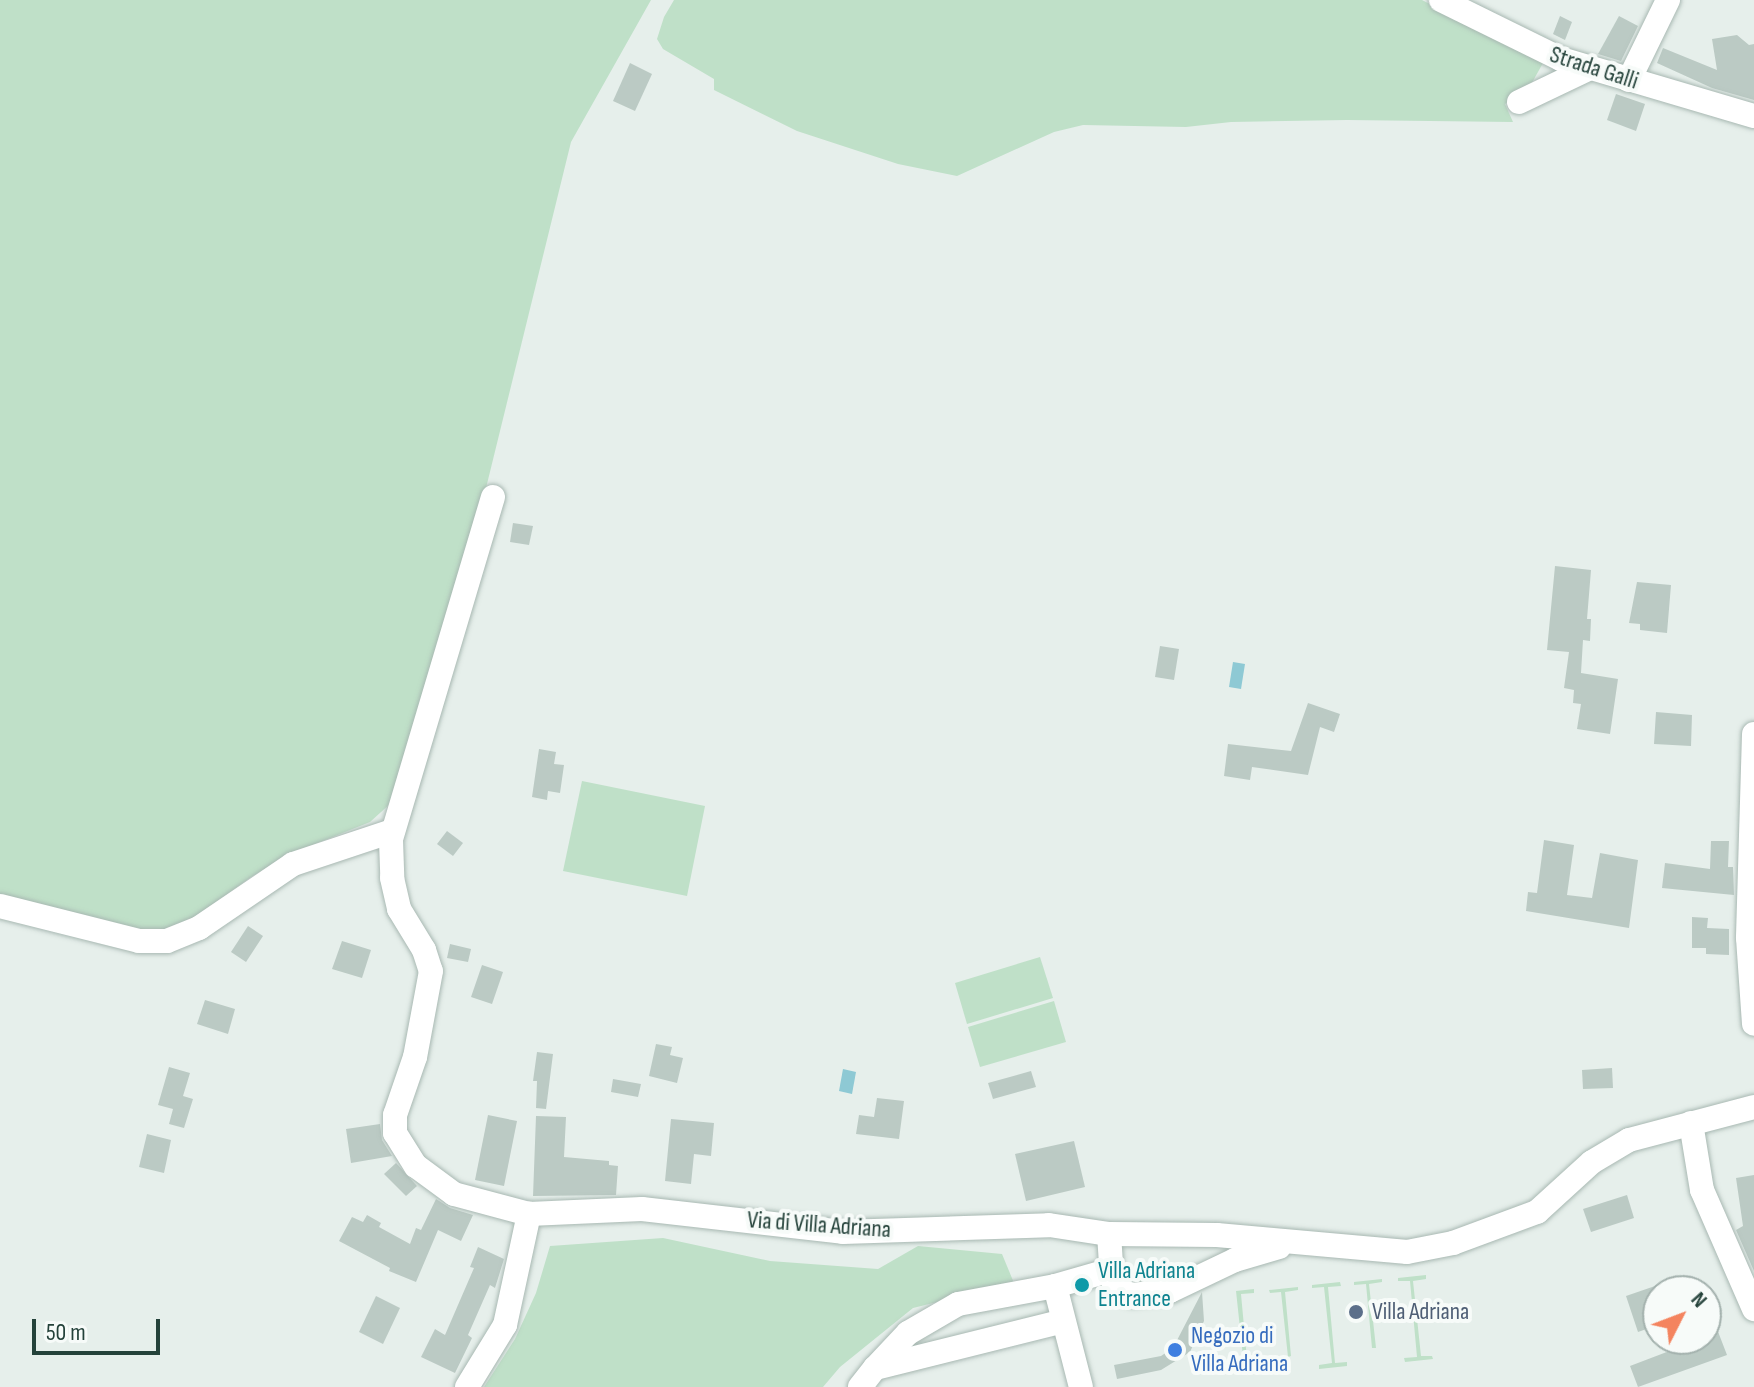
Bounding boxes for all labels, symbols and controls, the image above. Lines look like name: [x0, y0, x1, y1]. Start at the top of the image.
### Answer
street label: Strada Galli: [1546, 40, 1642, 96]
street label: Via di Villa Adriana: [746, 1206, 892, 1244]
place label: Villa Adriana Entrance: [1098, 1257, 1195, 1313]
north arrow: [1642, 1275, 1722, 1355]
marker: Villa Adriana Entrance: [1073, 1276, 1091, 1294]
text: N: [1685, 1287, 1713, 1313]
place label: Villa Adriana: [1372, 1298, 1469, 1326]
scale bar: [36, 1303, 164, 1353]
marker: Villa Adriana: [1347, 1303, 1365, 1321]
text: 50 m: [46, 1318, 86, 1347]
place label: Negozio di Villa Adriana: [1191, 1322, 1288, 1378]
marker: Negozio di Villa Adriana: [1166, 1341, 1184, 1359]

